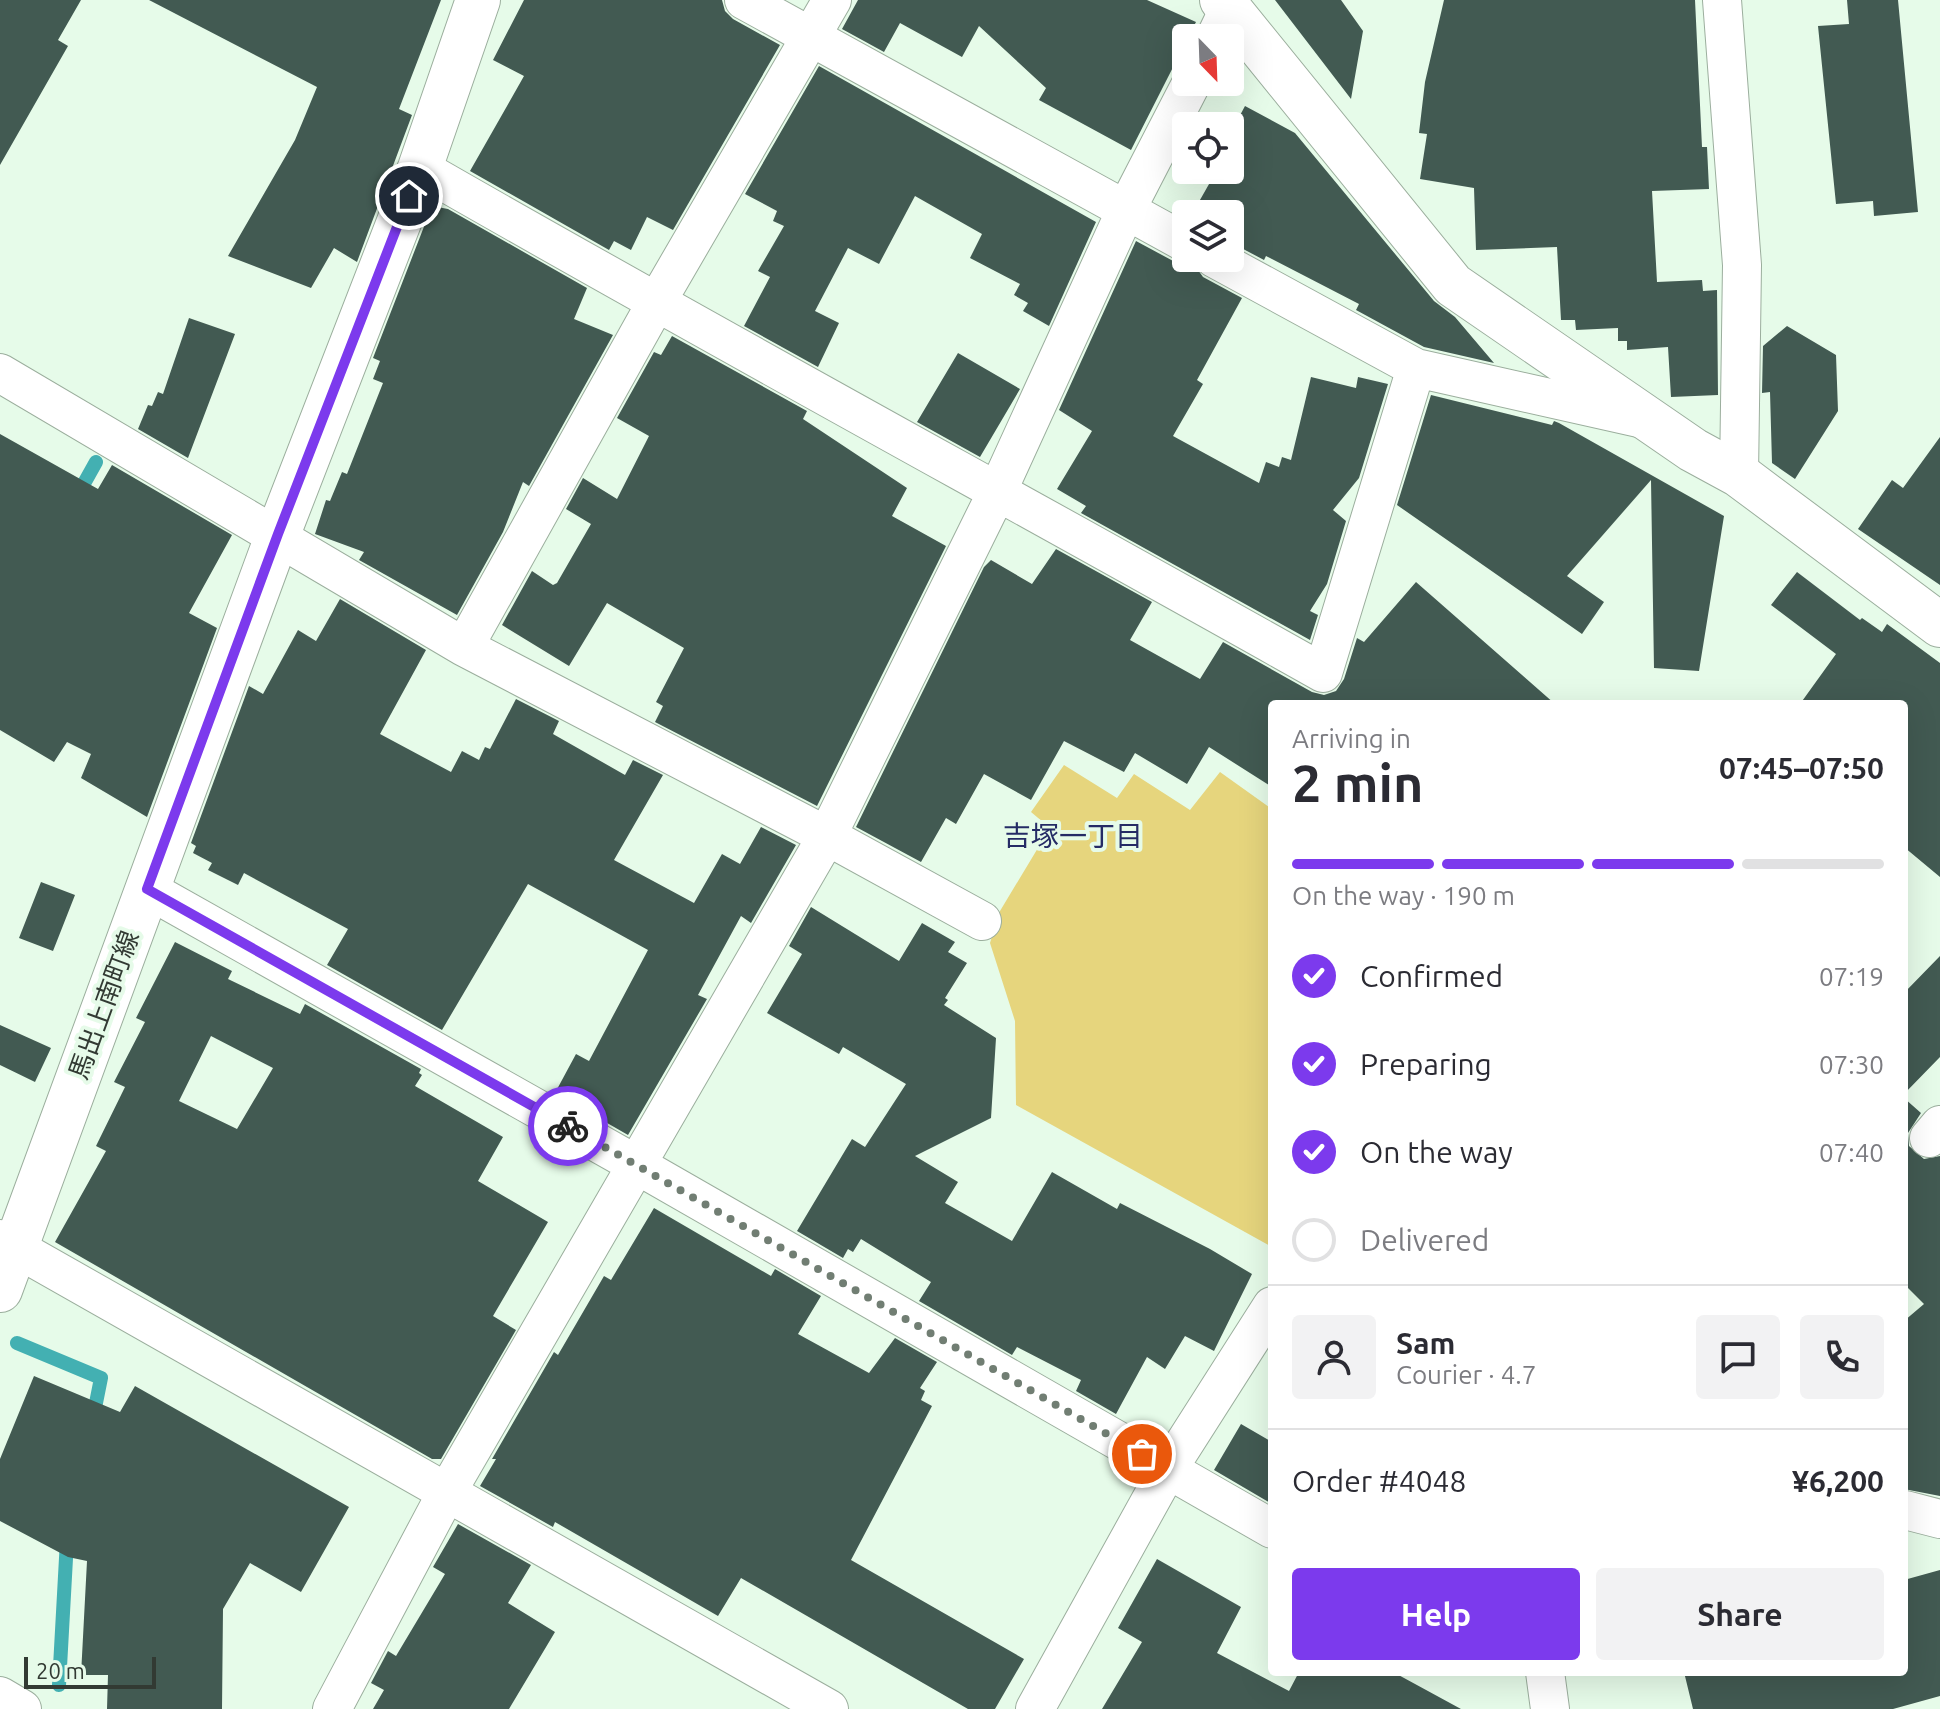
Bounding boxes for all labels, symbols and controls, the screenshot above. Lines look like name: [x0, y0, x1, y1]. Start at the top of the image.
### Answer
north arrow: [1172, 24, 1244, 96]
map controls: [1172, 24, 1244, 272]
button: locate: [1172, 112, 1244, 184]
pin: [375, 162, 443, 230]
icon: home: [387, 174, 431, 218]
button: layers: [1172, 200, 1244, 272]
text: Arriving in: [1292, 724, 1411, 753]
text: 07:45–07:50: [1719, 751, 1884, 785]
text: 2 min: [1292, 754, 1423, 812]
district label: 吉塚一丁目: [1003, 820, 1143, 851]
text: On the way · 190 m: [1292, 881, 1515, 910]
street label: 馬出上南町線: [63, 927, 144, 1083]
icon: check: [1292, 954, 1336, 998]
text: Confirmed: [1360, 959, 1503, 993]
text: 07:19: [1819, 962, 1884, 991]
icon: check: [1292, 1042, 1336, 1086]
text: Preparing: [1360, 1047, 1492, 1081]
text: 07:30: [1819, 1050, 1884, 1079]
courier: [528, 1086, 608, 1166]
icon: bike: [546, 1104, 590, 1148]
icon: check: [1292, 1130, 1336, 1174]
text: On the way: [1360, 1135, 1513, 1169]
text: 07:40: [1819, 1138, 1884, 1167]
text: Delivered: [1360, 1223, 1489, 1257]
button: person: [1292, 1315, 1376, 1399]
button: chat: [1696, 1315, 1780, 1399]
button: phone: [1800, 1315, 1884, 1399]
text: Sam: [1396, 1326, 1455, 1360]
text: Courier · 4.7: [1396, 1360, 1536, 1389]
pin: [1108, 1420, 1176, 1488]
icon: bag: [1120, 1432, 1164, 1476]
text: Order #4048: [1292, 1464, 1466, 1498]
text: ¥6,200: [1792, 1464, 1884, 1498]
button: Help: [1292, 1568, 1580, 1660]
button: Share: [1596, 1568, 1884, 1660]
scale bar: [24, 1653, 156, 1689]
text: 20 m: [36, 1658, 85, 1683]

